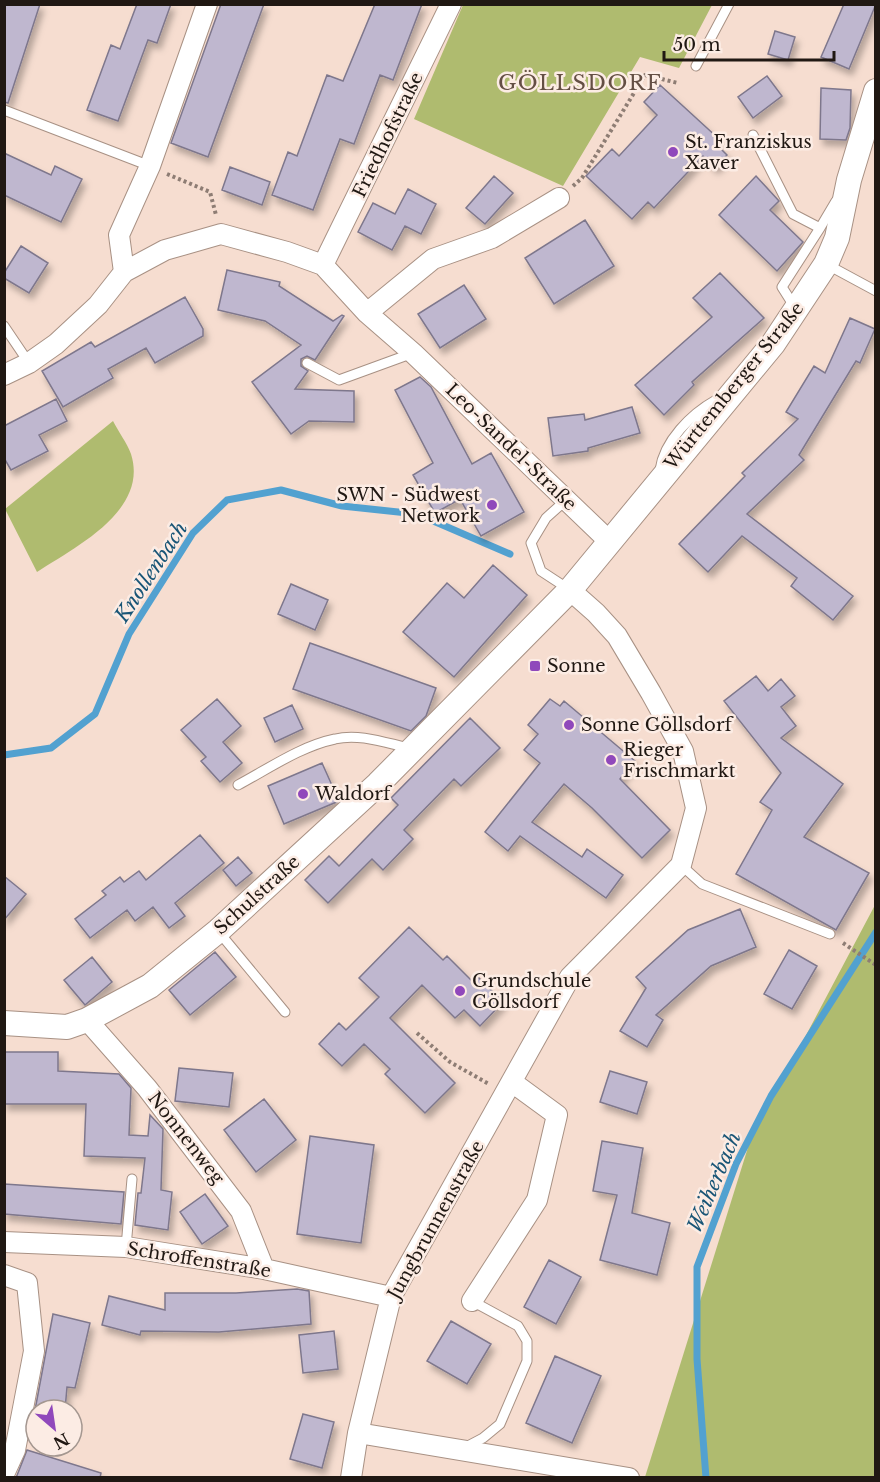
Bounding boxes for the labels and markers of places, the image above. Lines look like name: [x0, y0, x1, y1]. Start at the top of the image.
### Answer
place label: St. Franziskus Xaver: [685, 131, 812, 174]
marker: St. Franziskus Xaver: [666, 145, 680, 159]
place label: SWN - Südwest Network: [336, 484, 480, 527]
marker: SWN - Südwest Network: [485, 498, 499, 512]
place label: Sonne: [547, 655, 606, 677]
marker: Sonne: [528, 659, 542, 673]
place label: Sonne Göllsdorf: [581, 714, 734, 736]
marker: Sonne Göllsdorf: [562, 718, 576, 732]
place label: Rieger Frischmarkt: [623, 739, 736, 782]
marker: Rieger Frischmarkt: [604, 753, 618, 767]
place label: Waldorf: [314, 783, 393, 805]
marker: Waldorf: [296, 787, 310, 801]
place label: Grundschule Göllsdorf: [472, 970, 591, 1013]
marker: Grundschule Göllsdorf: [453, 984, 467, 998]

